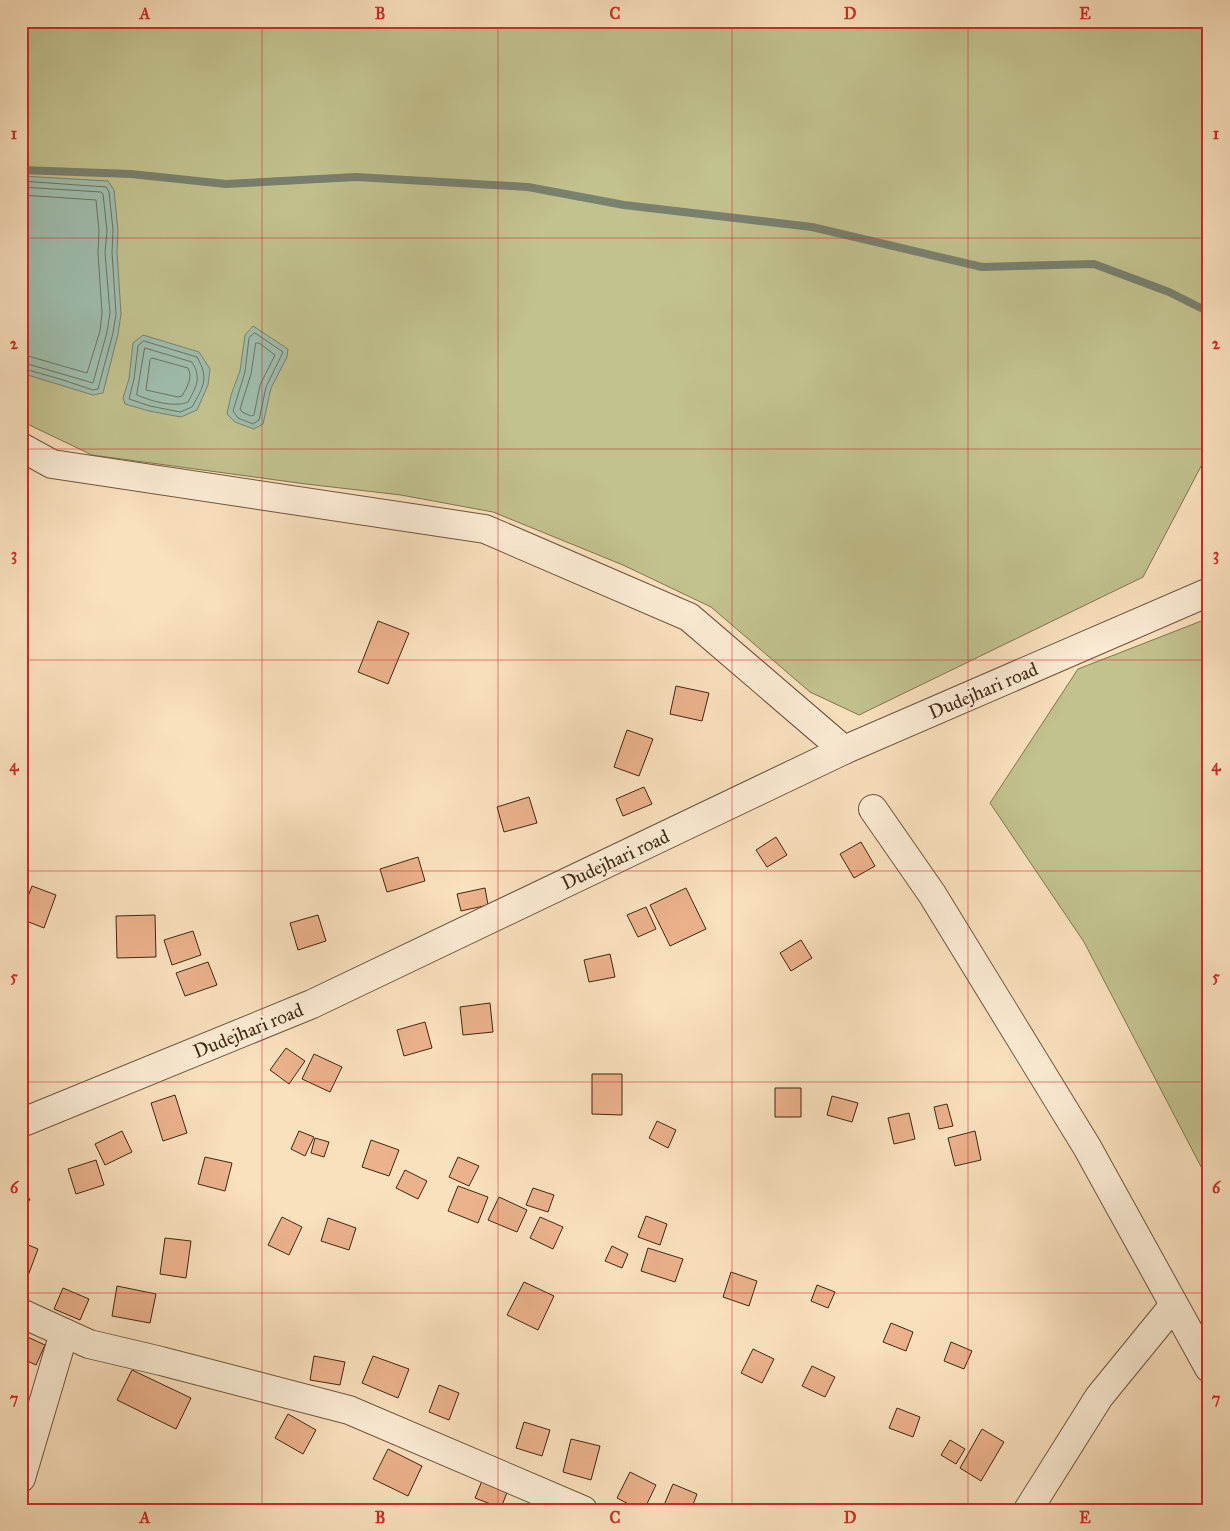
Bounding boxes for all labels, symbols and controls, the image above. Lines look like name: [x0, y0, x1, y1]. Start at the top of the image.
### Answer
text: A: [139, 4, 151, 23]
text: B: [375, 4, 385, 23]
text: C: [610, 4, 621, 23]
text: D: [844, 4, 857, 23]
text: E: [1079, 4, 1091, 23]
text: 1: [11, 124, 18, 143]
text: 1: [1213, 124, 1220, 143]
text: 2: [10, 334, 19, 353]
text: 2: [1212, 334, 1221, 353]
text: 3: [11, 545, 17, 565]
text: 3: [1213, 545, 1219, 565]
street label: Dudejhari road: [925, 657, 1042, 724]
text: 4: [10, 756, 20, 776]
text: 4: [1212, 756, 1222, 776]
street label: Dudejhari road: [558, 824, 673, 894]
text: 5: [10, 967, 18, 986]
text: 5: [1212, 967, 1220, 986]
street label: Dudejhari road: [190, 998, 307, 1063]
text: 6: [10, 1178, 19, 1197]
text: 6: [1212, 1178, 1221, 1197]
text: 7: [10, 1389, 19, 1408]
text: 7: [1212, 1389, 1221, 1408]
text: A: [139, 1508, 151, 1527]
text: B: [375, 1508, 385, 1527]
text: C: [610, 1508, 621, 1527]
text: D: [844, 1508, 857, 1527]
text: E: [1079, 1508, 1091, 1527]

